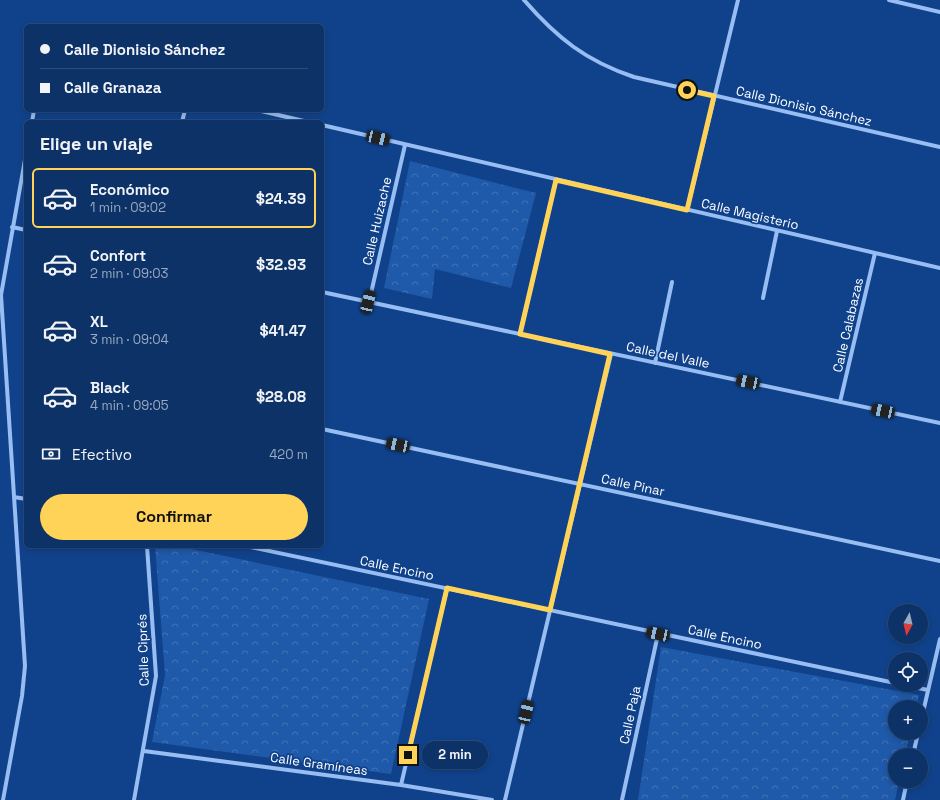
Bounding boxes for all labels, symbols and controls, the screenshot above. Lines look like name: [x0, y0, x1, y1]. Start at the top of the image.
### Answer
text: Calle Dionisio Sánchez: [64, 40, 225, 59]
text: Calle Granaza: [64, 78, 162, 97]
route start: [678, 81, 696, 99]
street label: Calle Dionisio Sánchez: [734, 82, 874, 130]
car: [365, 129, 391, 147]
text: Elige un viaje: [40, 132, 153, 155]
street label: Calle Huizache: [359, 175, 395, 267]
icon: car: [42, 180, 78, 216]
text: Económico: [90, 180, 169, 199]
text: $24.39: [256, 189, 306, 208]
street label: Calle Magisterio: [700, 195, 800, 233]
text: 1 min · 09:02: [90, 199, 166, 216]
icon: car: [42, 246, 78, 282]
text: Confort: [90, 246, 146, 265]
text: $32.93: [256, 255, 306, 274]
text: 2 min · 09:03: [90, 265, 168, 282]
street label: Calle Calabazas: [829, 276, 867, 374]
car: [359, 289, 377, 315]
icon: car: [42, 312, 78, 348]
text: XL: [90, 312, 108, 331]
text: $41.47: [259, 321, 306, 340]
text: 3 min · 09:04: [90, 331, 169, 348]
street label: Calle del Valle: [625, 338, 711, 372]
car: [735, 374, 761, 390]
icon: car: [42, 378, 78, 414]
text: Black: [90, 378, 130, 397]
text: $28.08: [256, 387, 306, 406]
text: 4 min · 09:05: [90, 397, 169, 414]
car: [870, 403, 896, 419]
car: [385, 437, 411, 453]
icon: cash: [40, 443, 62, 465]
text: Efectivo: [72, 445, 132, 464]
text: 420 m: [269, 446, 308, 463]
street label: Calle Pinar: [600, 470, 666, 500]
button: Confirmar: [40, 494, 308, 540]
street label: Calle Encino: [358, 552, 436, 584]
north arrow: [888, 604, 928, 644]
map controls: [888, 604, 928, 788]
street label: Calle Ciprés: [133, 613, 153, 686]
street label: Calle Encino: [686, 621, 764, 653]
car: [645, 626, 671, 642]
button: locate: [888, 652, 928, 692]
street label: Calle Paja: [616, 684, 645, 746]
car: [517, 699, 535, 725]
button: +: [888, 700, 928, 740]
callout: 2 min: [422, 741, 488, 769]
route end: [399, 746, 417, 764]
text: 2 min: [438, 746, 472, 763]
button: −: [888, 748, 928, 788]
street label: Calle Gramíneas: [269, 749, 369, 779]

